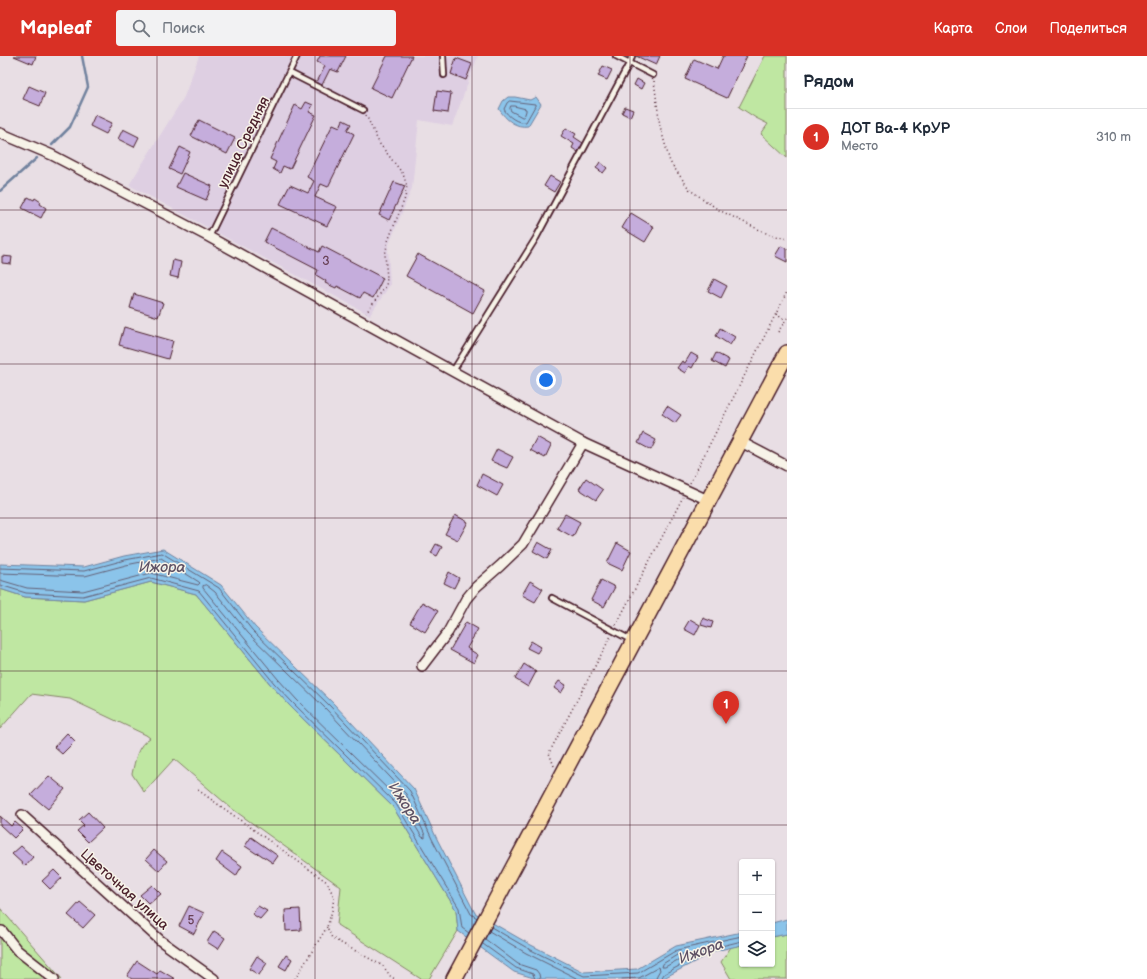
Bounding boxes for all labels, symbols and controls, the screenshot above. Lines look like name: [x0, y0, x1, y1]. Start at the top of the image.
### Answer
search box: [116, 10, 396, 46]
text: Mapleaf: [20, 17, 92, 40]
icon: search: [130, 17, 152, 39]
text: Поиск: [162, 19, 205, 38]
text: Карта: [933, 20, 973, 37]
text: Слои: [995, 20, 1027, 37]
text: Поделиться: [1049, 20, 1127, 37]
text: Рядом: [803, 72, 854, 92]
street label: улица Средняя: [214, 93, 273, 191]
text: ДОТ Ва-4 КрУР: [841, 119, 950, 138]
text: 1: [813, 129, 819, 145]
text: 310 m: [1096, 129, 1131, 145]
text: Место: [841, 138, 878, 154]
house number: 3: [322, 254, 330, 269]
your location: [536, 370, 556, 390]
water label: Ижора: [139, 558, 185, 577]
pin: 1: [713, 691, 739, 724]
water label: Ижора: [384, 779, 425, 828]
street label: Цветочная улица: [77, 845, 173, 934]
map controls: [739, 859, 775, 967]
button: +: [739, 859, 775, 895]
button: −: [739, 895, 775, 931]
house number: 5: [188, 913, 195, 928]
button: layers: [739, 931, 775, 967]
water label: Ижора: [676, 935, 726, 968]

